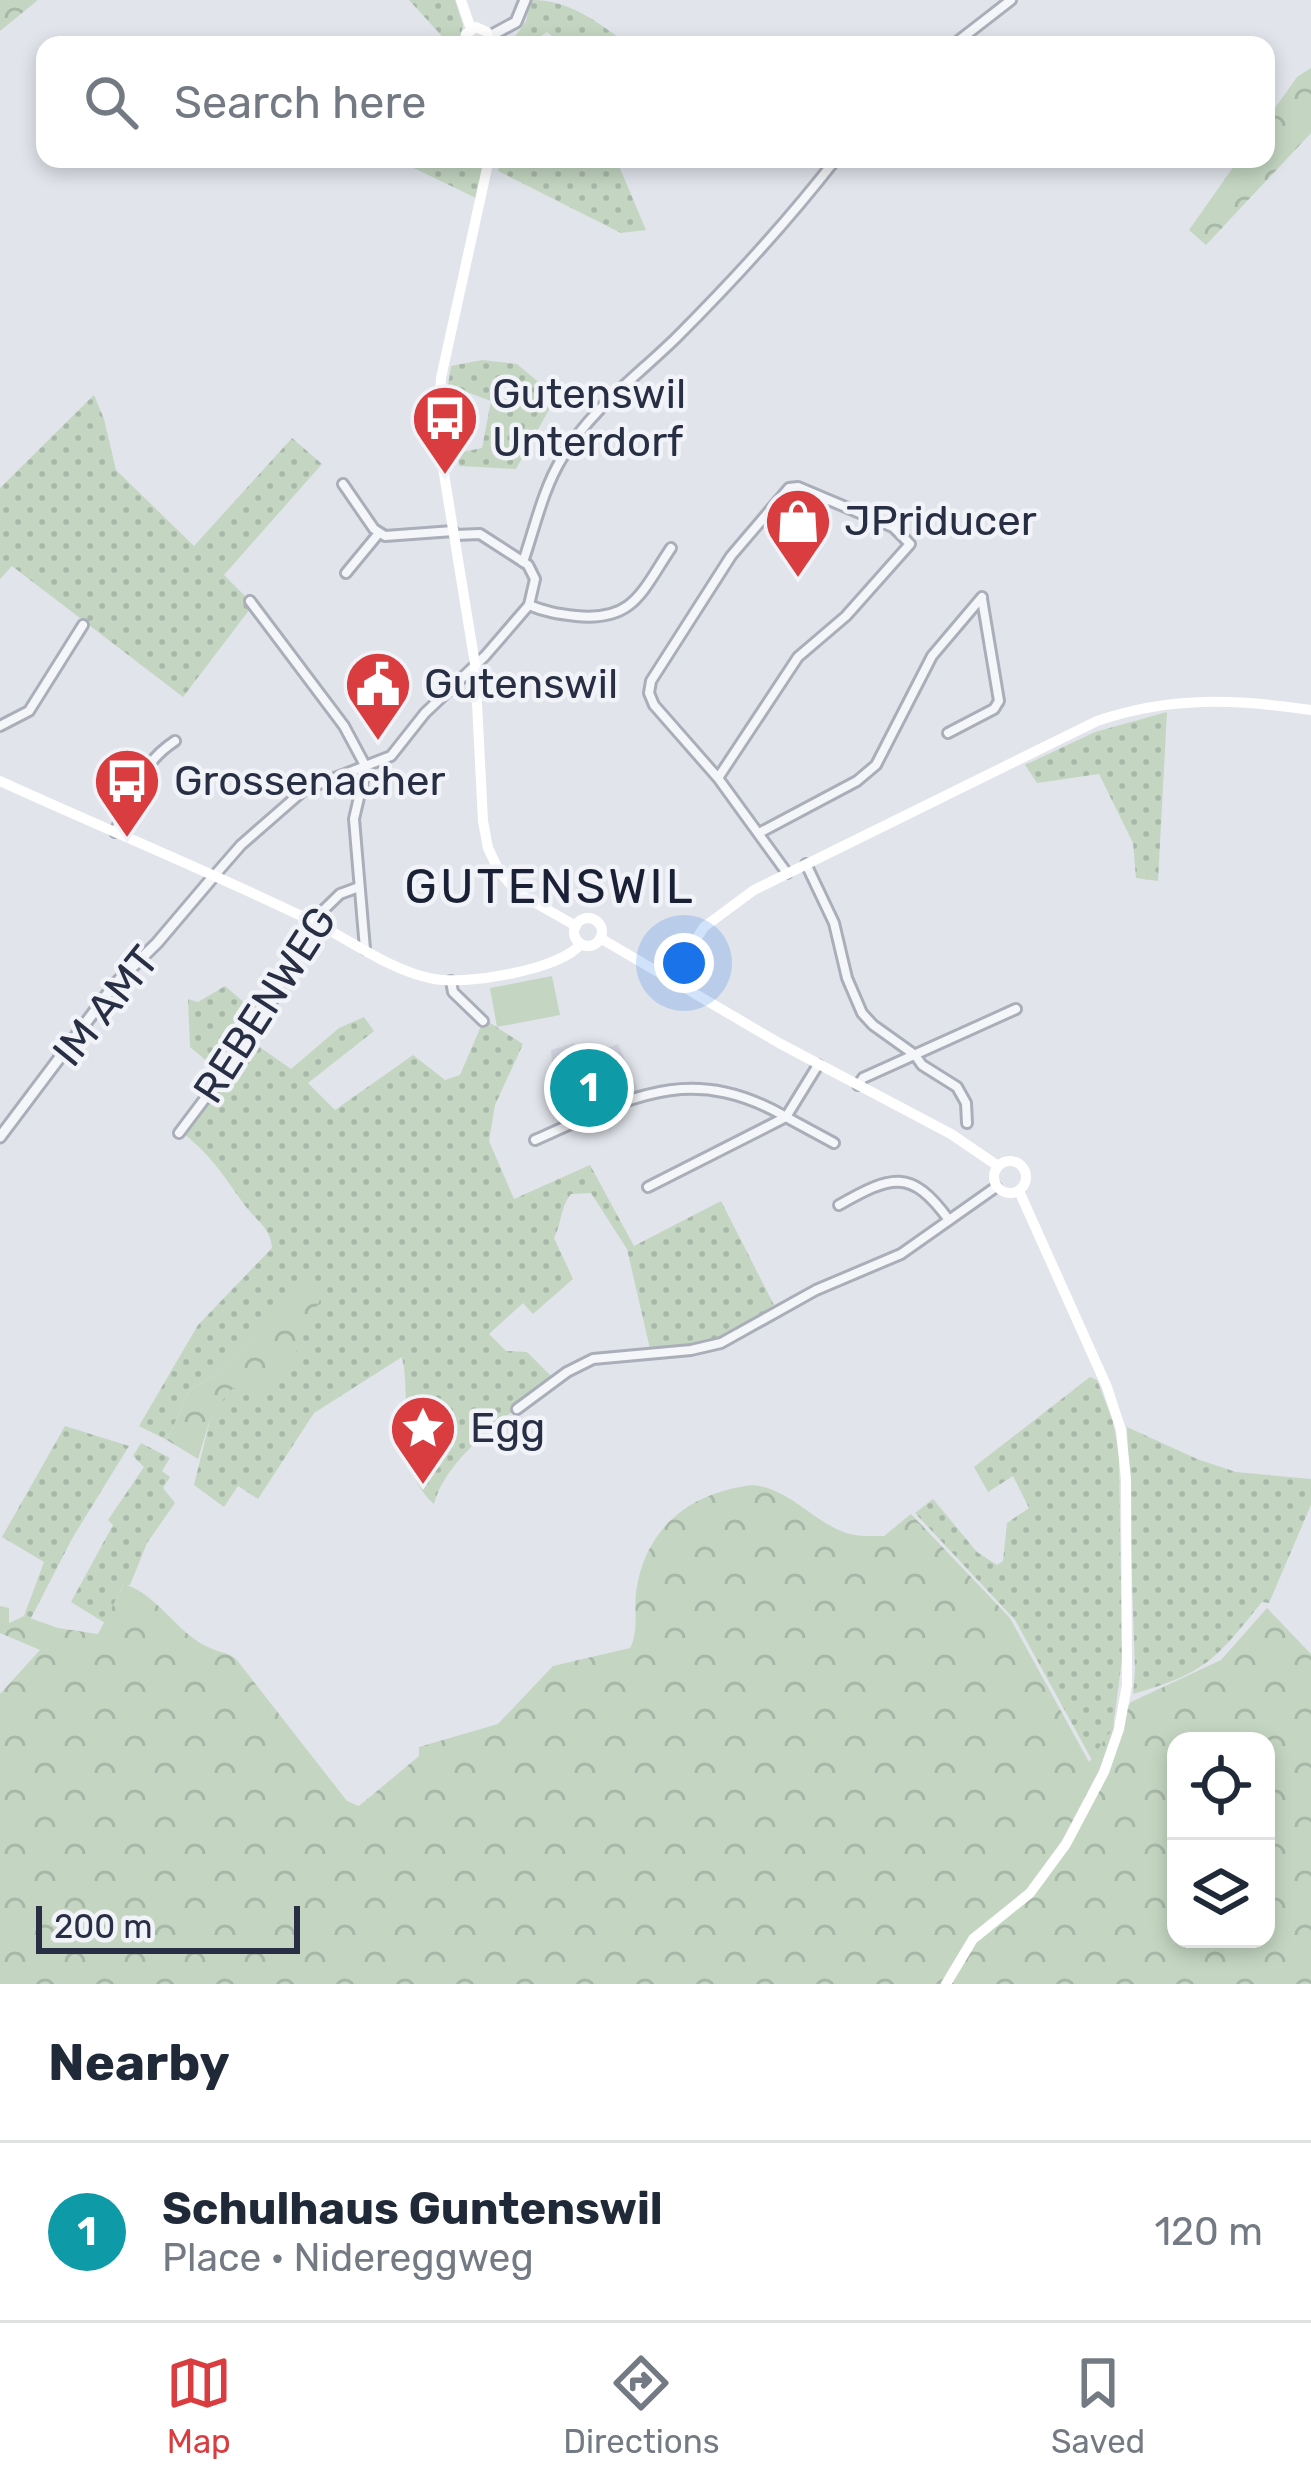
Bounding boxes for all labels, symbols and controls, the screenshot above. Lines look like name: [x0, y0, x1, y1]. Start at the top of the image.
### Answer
search box: [36, 36, 1275, 168]
icon: search: [78, 69, 144, 135]
text: Search here: [174, 76, 426, 129]
place label: Gutenswil Unterdorf: [492, 369, 686, 467]
bus stop icon: Gutenswil Unterdorf: [410, 383, 480, 477]
shop icon: JPriducer: [763, 486, 833, 580]
place label: JPriducer: [844, 496, 1037, 546]
public building icon: Gutenswil: [343, 649, 413, 743]
place label: Gutenswil: [424, 659, 618, 709]
bus stop icon: Grossenacher: [92, 746, 162, 840]
place label: Grossenacher: [174, 756, 446, 806]
district label: GUTENSWIL: [404, 858, 696, 915]
street label: REBENWEG: [183, 898, 347, 1112]
your location: [654, 933, 714, 993]
street label: IM AMT: [43, 936, 169, 1076]
pin: 1: [550, 1043, 628, 1133]
place icon: Egg: [388, 1393, 458, 1487]
place label: Egg: [470, 1403, 545, 1453]
map controls: [1167, 1732, 1275, 1948]
button: locate: [1167, 1732, 1275, 1840]
button: layers: [1167, 1840, 1275, 1948]
scale bar: [36, 1900, 300, 1953]
text: 200 m: [54, 1907, 153, 1946]
text: Nearby: [48, 2032, 230, 2093]
text: Schulhaus Guntenswil: [162, 2182, 663, 2235]
text: 1: [77, 2209, 97, 2255]
text: 120 m: [1154, 2209, 1263, 2255]
text: Place · Nidereggweg: [162, 2235, 534, 2281]
tab: Map: [166, 2350, 232, 2461]
tab: Directions: [563, 2350, 720, 2461]
tab: Saved: [1051, 2350, 1145, 2461]

